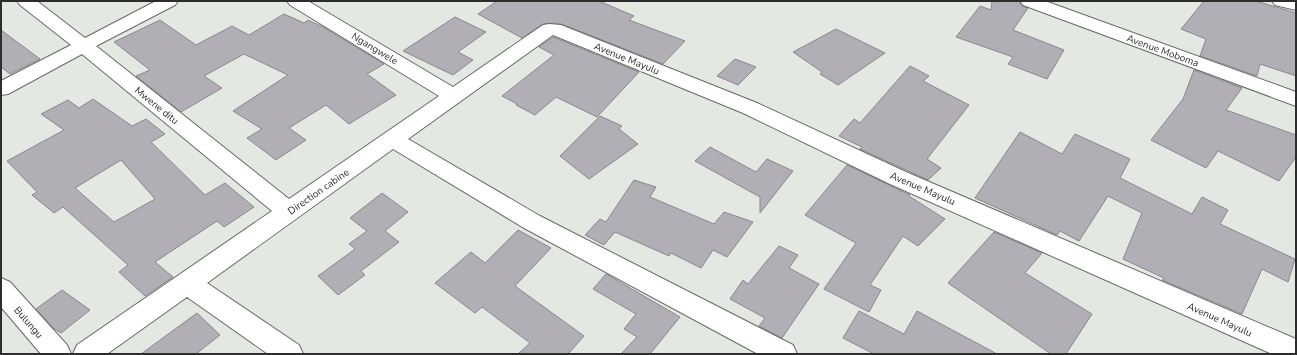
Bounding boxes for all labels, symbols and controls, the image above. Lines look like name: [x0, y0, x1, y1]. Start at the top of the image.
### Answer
street label: Ngangwele: [349, 29, 400, 68]
street label: Avenue Moboma: [1125, 31, 1201, 71]
street label: Avenue Mayulu: [592, 39, 662, 78]
street label: Mwene ditu: [131, 84, 181, 128]
street label: Direction cabine: [285, 165, 352, 218]
street label: Avenue Mayulu: [888, 169, 957, 209]
street label: Avenue Mayulu: [1185, 299, 1254, 340]
street label: Bulungu: [10, 304, 46, 342]

